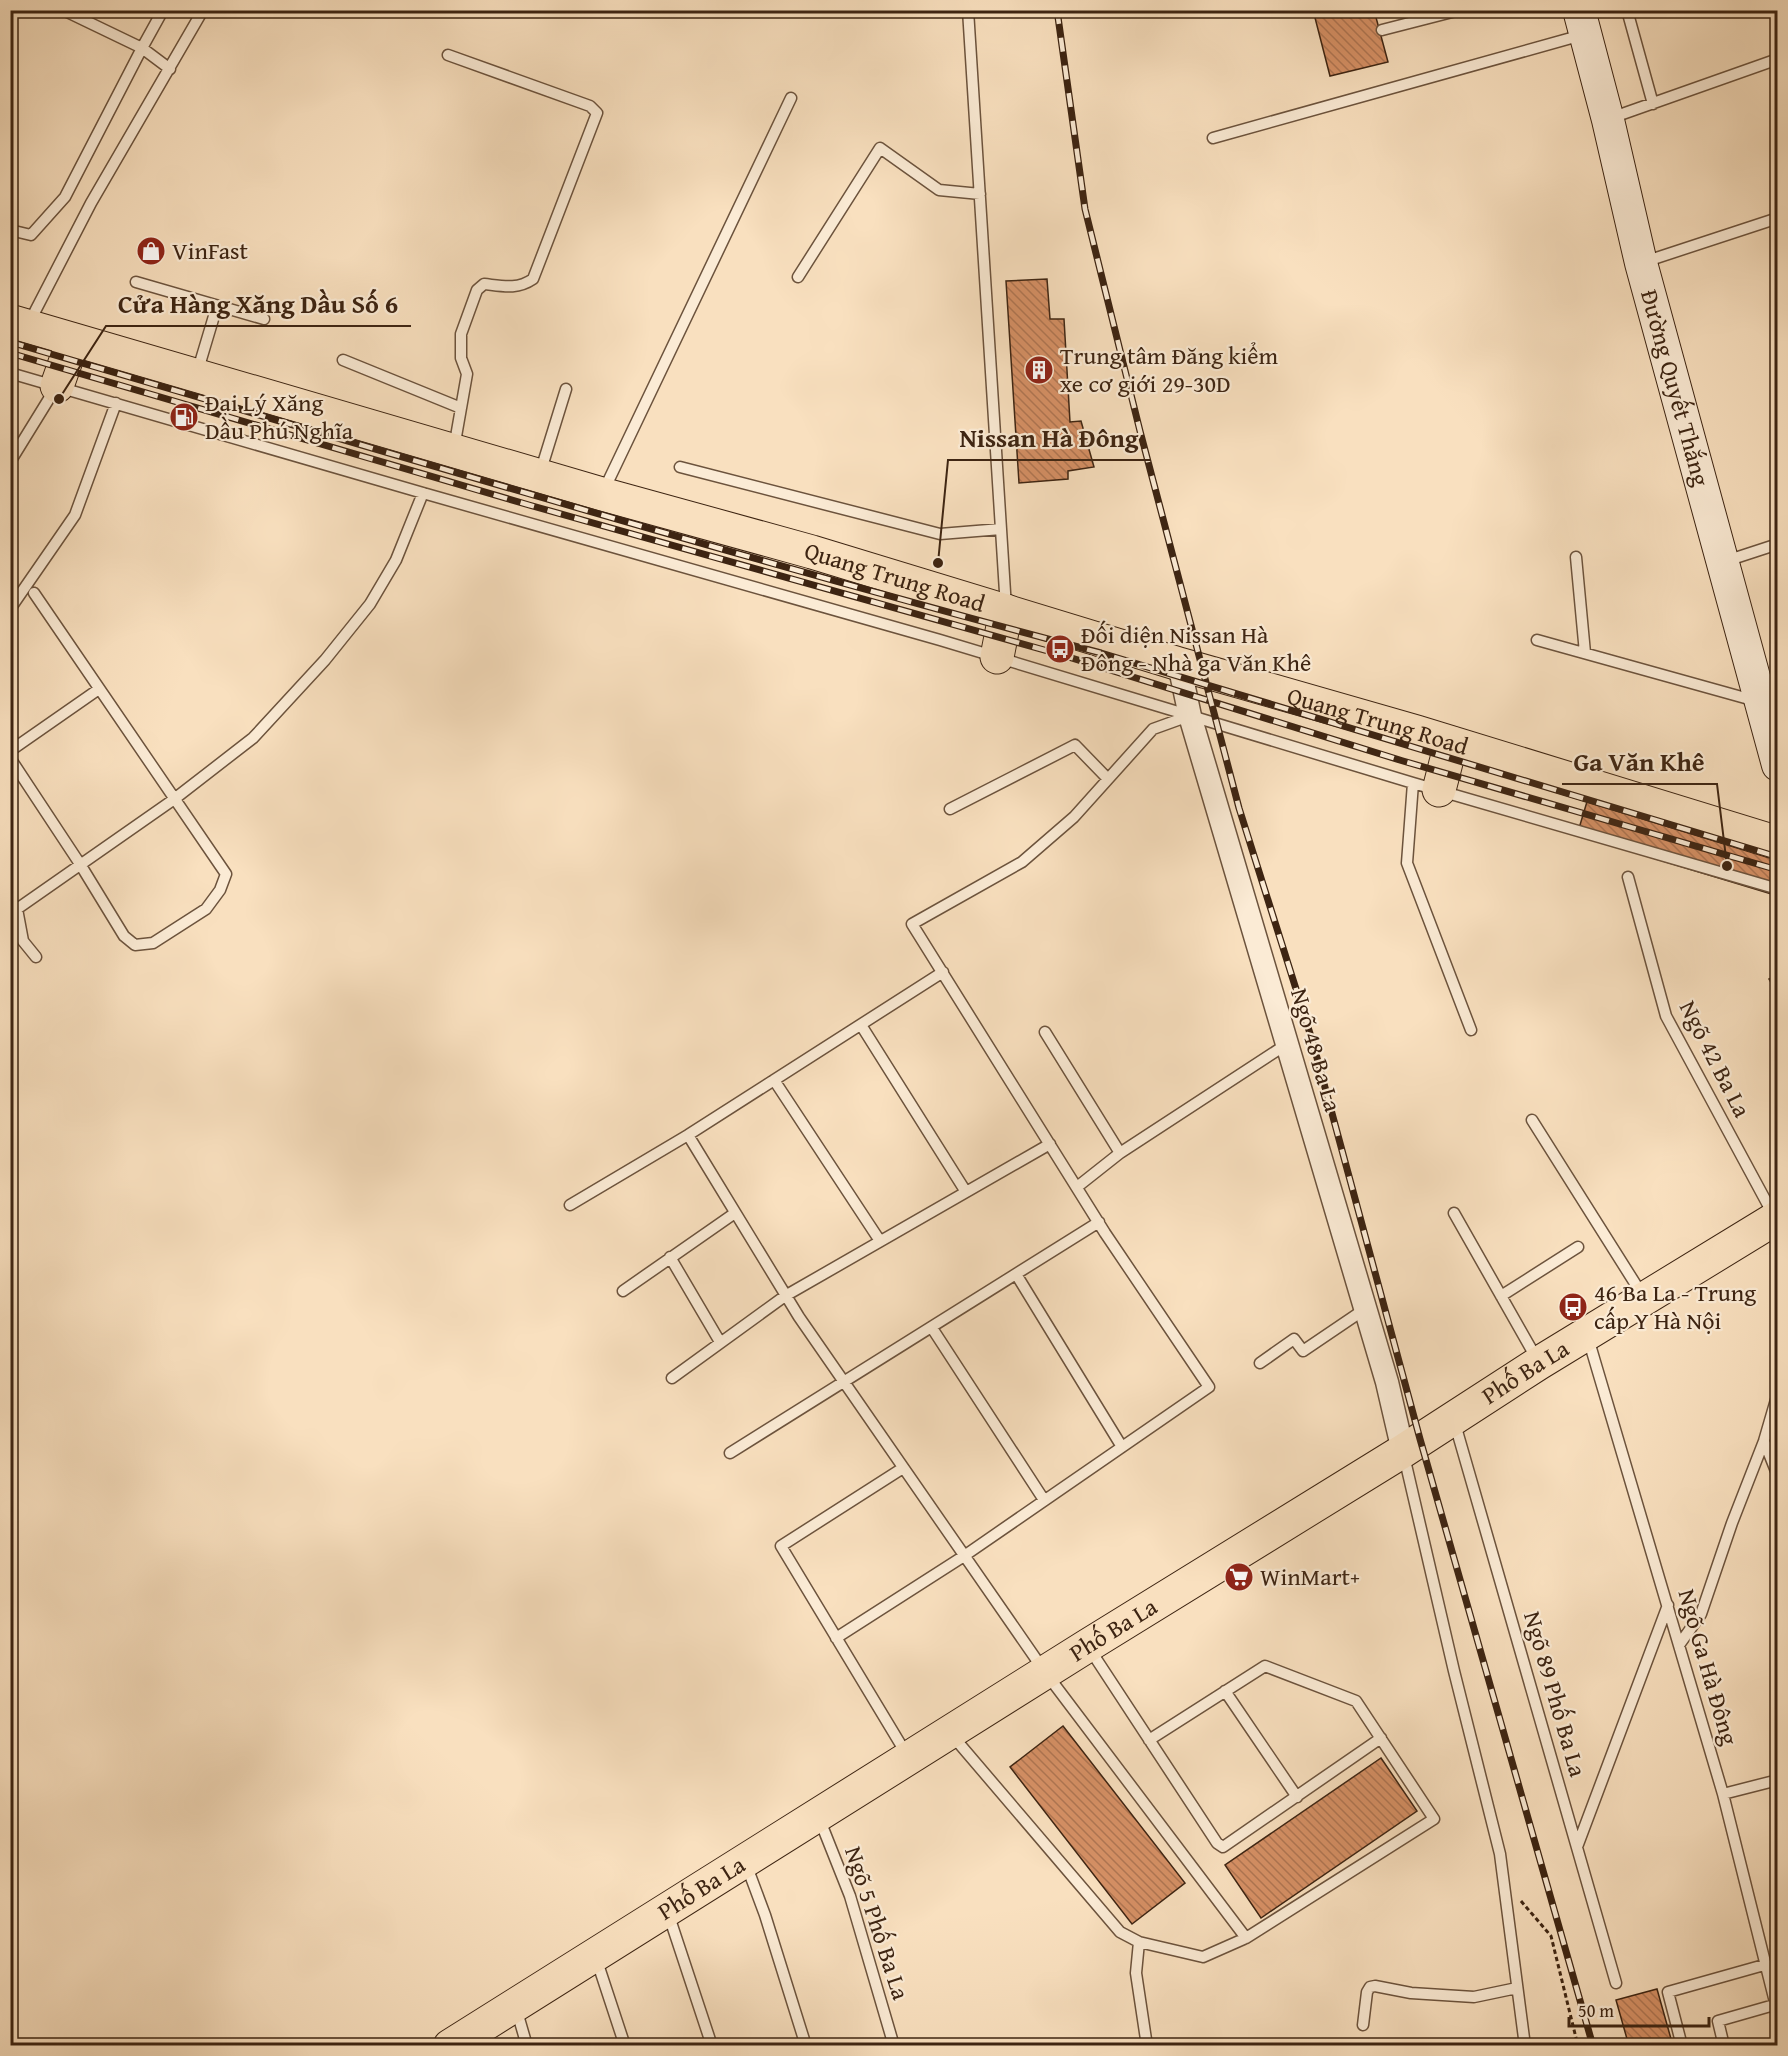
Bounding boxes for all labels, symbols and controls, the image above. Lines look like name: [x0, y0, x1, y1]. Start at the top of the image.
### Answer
place label: VinFast: [172, 233, 249, 268]
shop icon: VinFast: [135, 235, 167, 267]
callout: Cửa Hàng Xăng Dầu Số 6: [106, 282, 411, 326]
text: Cửa Hàng Xăng Dầu Số 6: [118, 284, 398, 323]
street label: Đường Quyết Thắng: [1632, 286, 1719, 490]
place label: Trung tâm Đăng kiểm xe cơ giới 29-30D: [1060, 338, 1279, 401]
building icon: Trung tâm Đăng kiểm xe cơ giới 29-30D: [1023, 354, 1055, 386]
place label: Đại Lý Xăng Dầu Phú Nghĩa: [205, 385, 354, 448]
fuel station icon: Đại Lý Xăng Dầu Phú Nghĩa: [168, 401, 200, 433]
callout: Nissan Hà Đông: [948, 416, 1151, 460]
text: Nissan Hà Đông: [959, 418, 1139, 457]
street label: Quang Trung Road: [800, 533, 989, 621]
place label: Đối diện Nissan Hà Đông - Nhà ga Văn Khê: [1081, 617, 1311, 680]
bus stop icon: Đối diện Nissan Hà Đông - Nhà ga Văn Khê: [1044, 633, 1076, 665]
street label: Quang Trung Road: [1283, 678, 1473, 764]
callout: Ga Văn Khê: [1562, 740, 1717, 784]
text: Ga Văn Khê: [1573, 742, 1705, 781]
street label: Ngõ 48 Ba La: [1282, 984, 1351, 1116]
street label: Ngõ 42 Ba La: [1671, 994, 1760, 1124]
place label: 46 Ba La - Trung cấp Y Hà Nội: [1594, 1275, 1756, 1338]
bus stop icon: 46 Ba La - Trung cấp Y Hà Nội: [1557, 1291, 1589, 1323]
street label: Phố Ba La: [1475, 1331, 1576, 1413]
place label: WinMart+: [1260, 1559, 1360, 1594]
supermarket icon: WinMart+: [1223, 1561, 1255, 1593]
street label: Ngõ Ga Hà Đông: [1670, 1585, 1747, 1749]
street label: Phố Ba La: [1062, 1589, 1164, 1670]
street label: Ngõ 89 Phố Ba La: [1515, 1607, 1596, 1781]
street label: Ngõ 5 Phố Ba La: [836, 1842, 919, 2005]
street label: Phố Ba La: [651, 1847, 752, 1928]
scale bar: [1569, 1990, 1708, 2028]
text: 50 m: [1578, 1997, 1614, 2024]

